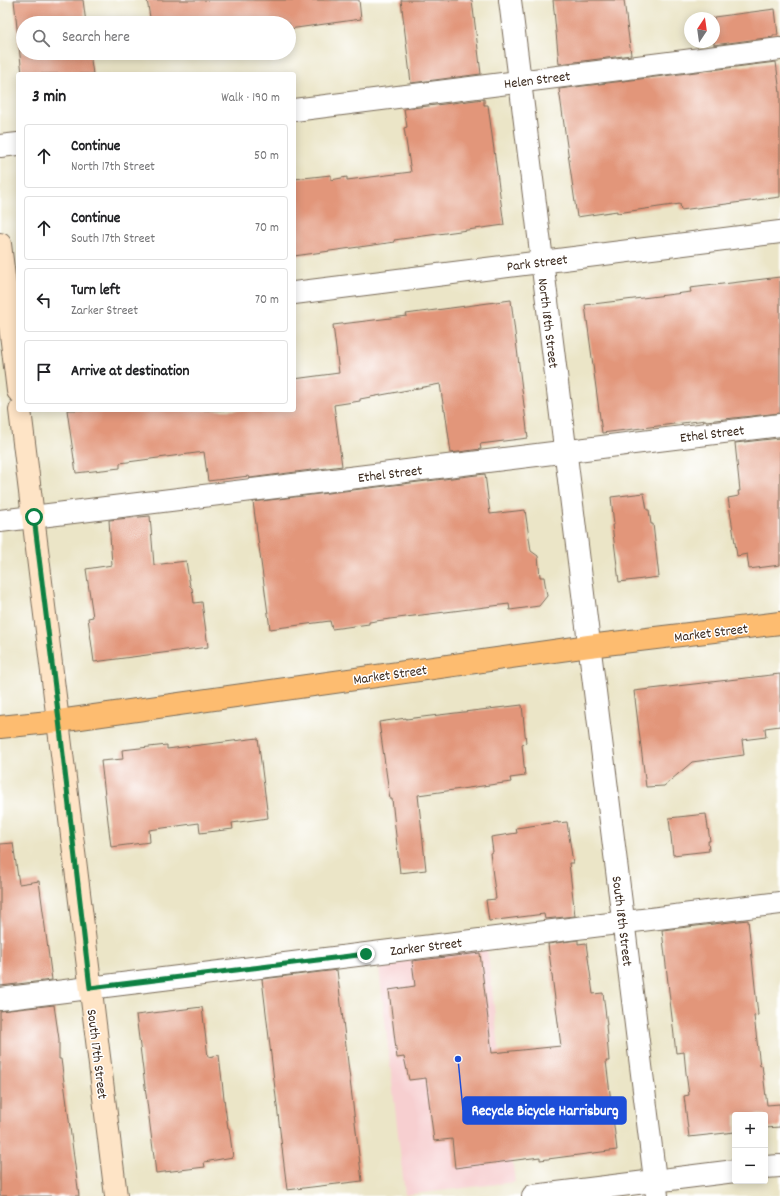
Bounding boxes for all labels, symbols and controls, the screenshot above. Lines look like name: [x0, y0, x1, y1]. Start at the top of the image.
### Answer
north arrow: [684, 12, 720, 48]
search box: [16, 16, 296, 60]
icon: search: [30, 27, 52, 49]
text: Search here: [62, 27, 130, 49]
street label: Helen Street: [503, 67, 571, 95]
text: 3 min: [32, 86, 66, 110]
text: Walk · 190 m: [221, 89, 280, 108]
text: Continue: [71, 136, 120, 158]
icon: ahead: [33, 145, 55, 167]
text: 50 m: [254, 147, 279, 166]
text: North 17th Street: [71, 158, 155, 177]
text: Continue: [71, 208, 120, 230]
icon: ahead: [33, 217, 55, 239]
text: 70 m: [255, 219, 279, 238]
text: South 17th Street: [71, 230, 155, 249]
street label: Park Street: [506, 250, 569, 278]
street label: North 18th Street: [532, 277, 562, 369]
text: Turn left: [71, 280, 120, 302]
icon: left: [33, 289, 55, 311]
text: 70 m: [255, 291, 279, 310]
text: Zarker Street: [71, 302, 138, 321]
icon: arrive: [33, 361, 55, 383]
text: Arrive at destination: [71, 361, 189, 383]
street label: Ethel Street: [679, 421, 746, 449]
street label: Ethel Street: [357, 461, 424, 489]
route start: [25, 508, 43, 526]
street label: Market Street: [673, 620, 749, 648]
street label: Market Street: [352, 661, 428, 691]
street label: South 18th Street: [606, 875, 636, 967]
street label: Zarker Street: [389, 934, 463, 962]
route end: [357, 945, 375, 963]
street label: South 17th Street: [81, 1008, 111, 1100]
callout: Recycle Bicycle Harrisburg: [463, 1097, 626, 1124]
text: Recycle Bicycle Harrisburg: [471, 1101, 619, 1123]
map controls: [732, 1112, 768, 1184]
button: +: [732, 1112, 768, 1148]
button: −: [732, 1148, 768, 1184]

